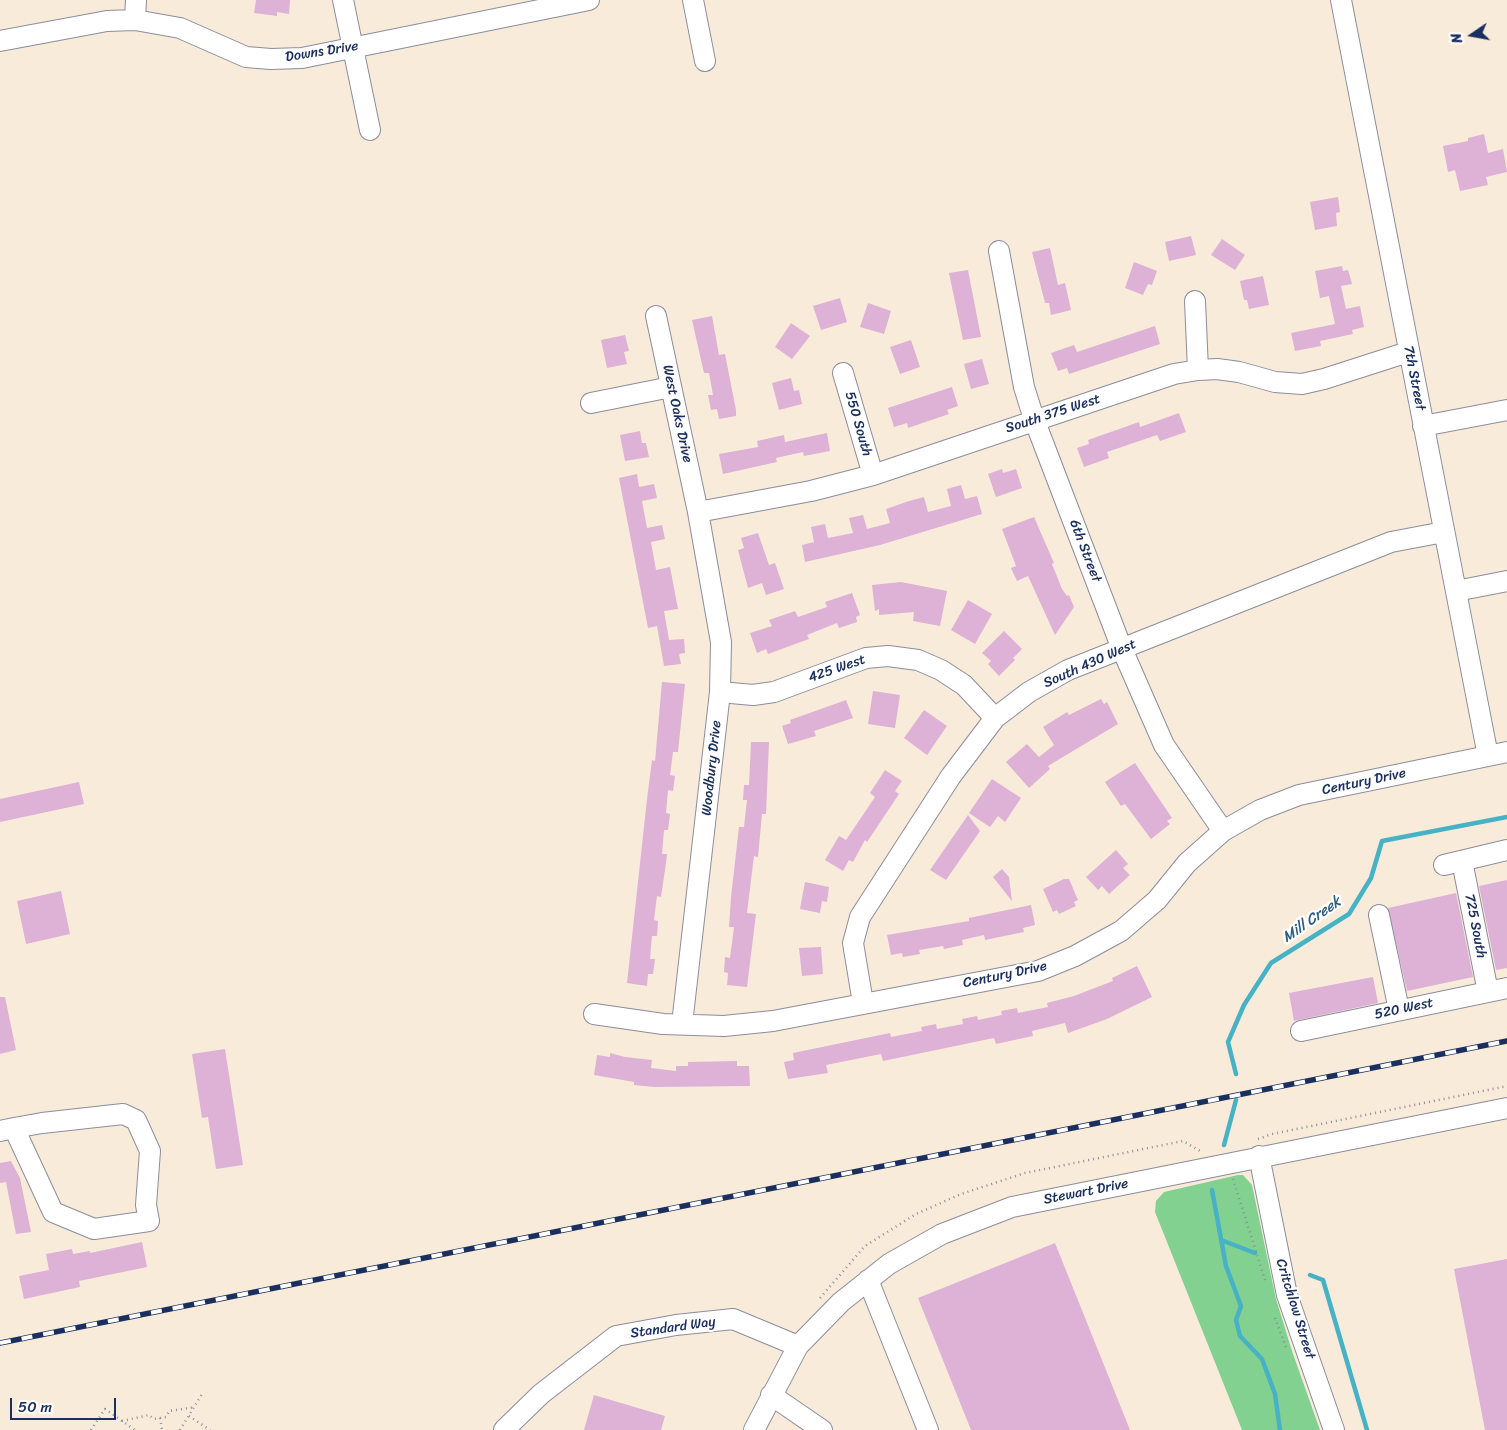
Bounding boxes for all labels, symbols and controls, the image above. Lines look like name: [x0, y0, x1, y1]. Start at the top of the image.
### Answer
north arrow: [1447, 10, 1497, 60]
text: N: [1444, 31, 1470, 46]
street label: Downs Drive: [284, 38, 360, 66]
street label: 7th Street: [1399, 344, 1429, 412]
street label: West Oaks Drive: [658, 364, 696, 464]
street label: 550 South: [841, 390, 875, 458]
street label: South 375 West: [1003, 391, 1103, 437]
street label: 6th Street: [1065, 517, 1105, 585]
street label: South 430 West: [1041, 636, 1139, 692]
street label: 425 West: [806, 651, 868, 687]
street label: Woodbury Drive: [699, 720, 725, 816]
street label: Century Drive: [1320, 765, 1408, 799]
street label: 725 South: [1461, 892, 1489, 960]
water label: Mill Creek: [1279, 893, 1345, 947]
street label: Century Drive: [961, 958, 1049, 992]
street label: 520 West: [1373, 995, 1435, 1023]
street label: Stewart Drive: [1042, 1176, 1130, 1208]
street label: Critchlow Street: [1272, 1257, 1318, 1361]
street label: Standard Way: [629, 1314, 717, 1342]
scale bar: [12, 1388, 119, 1420]
text: 50 m: [18, 1394, 52, 1420]

